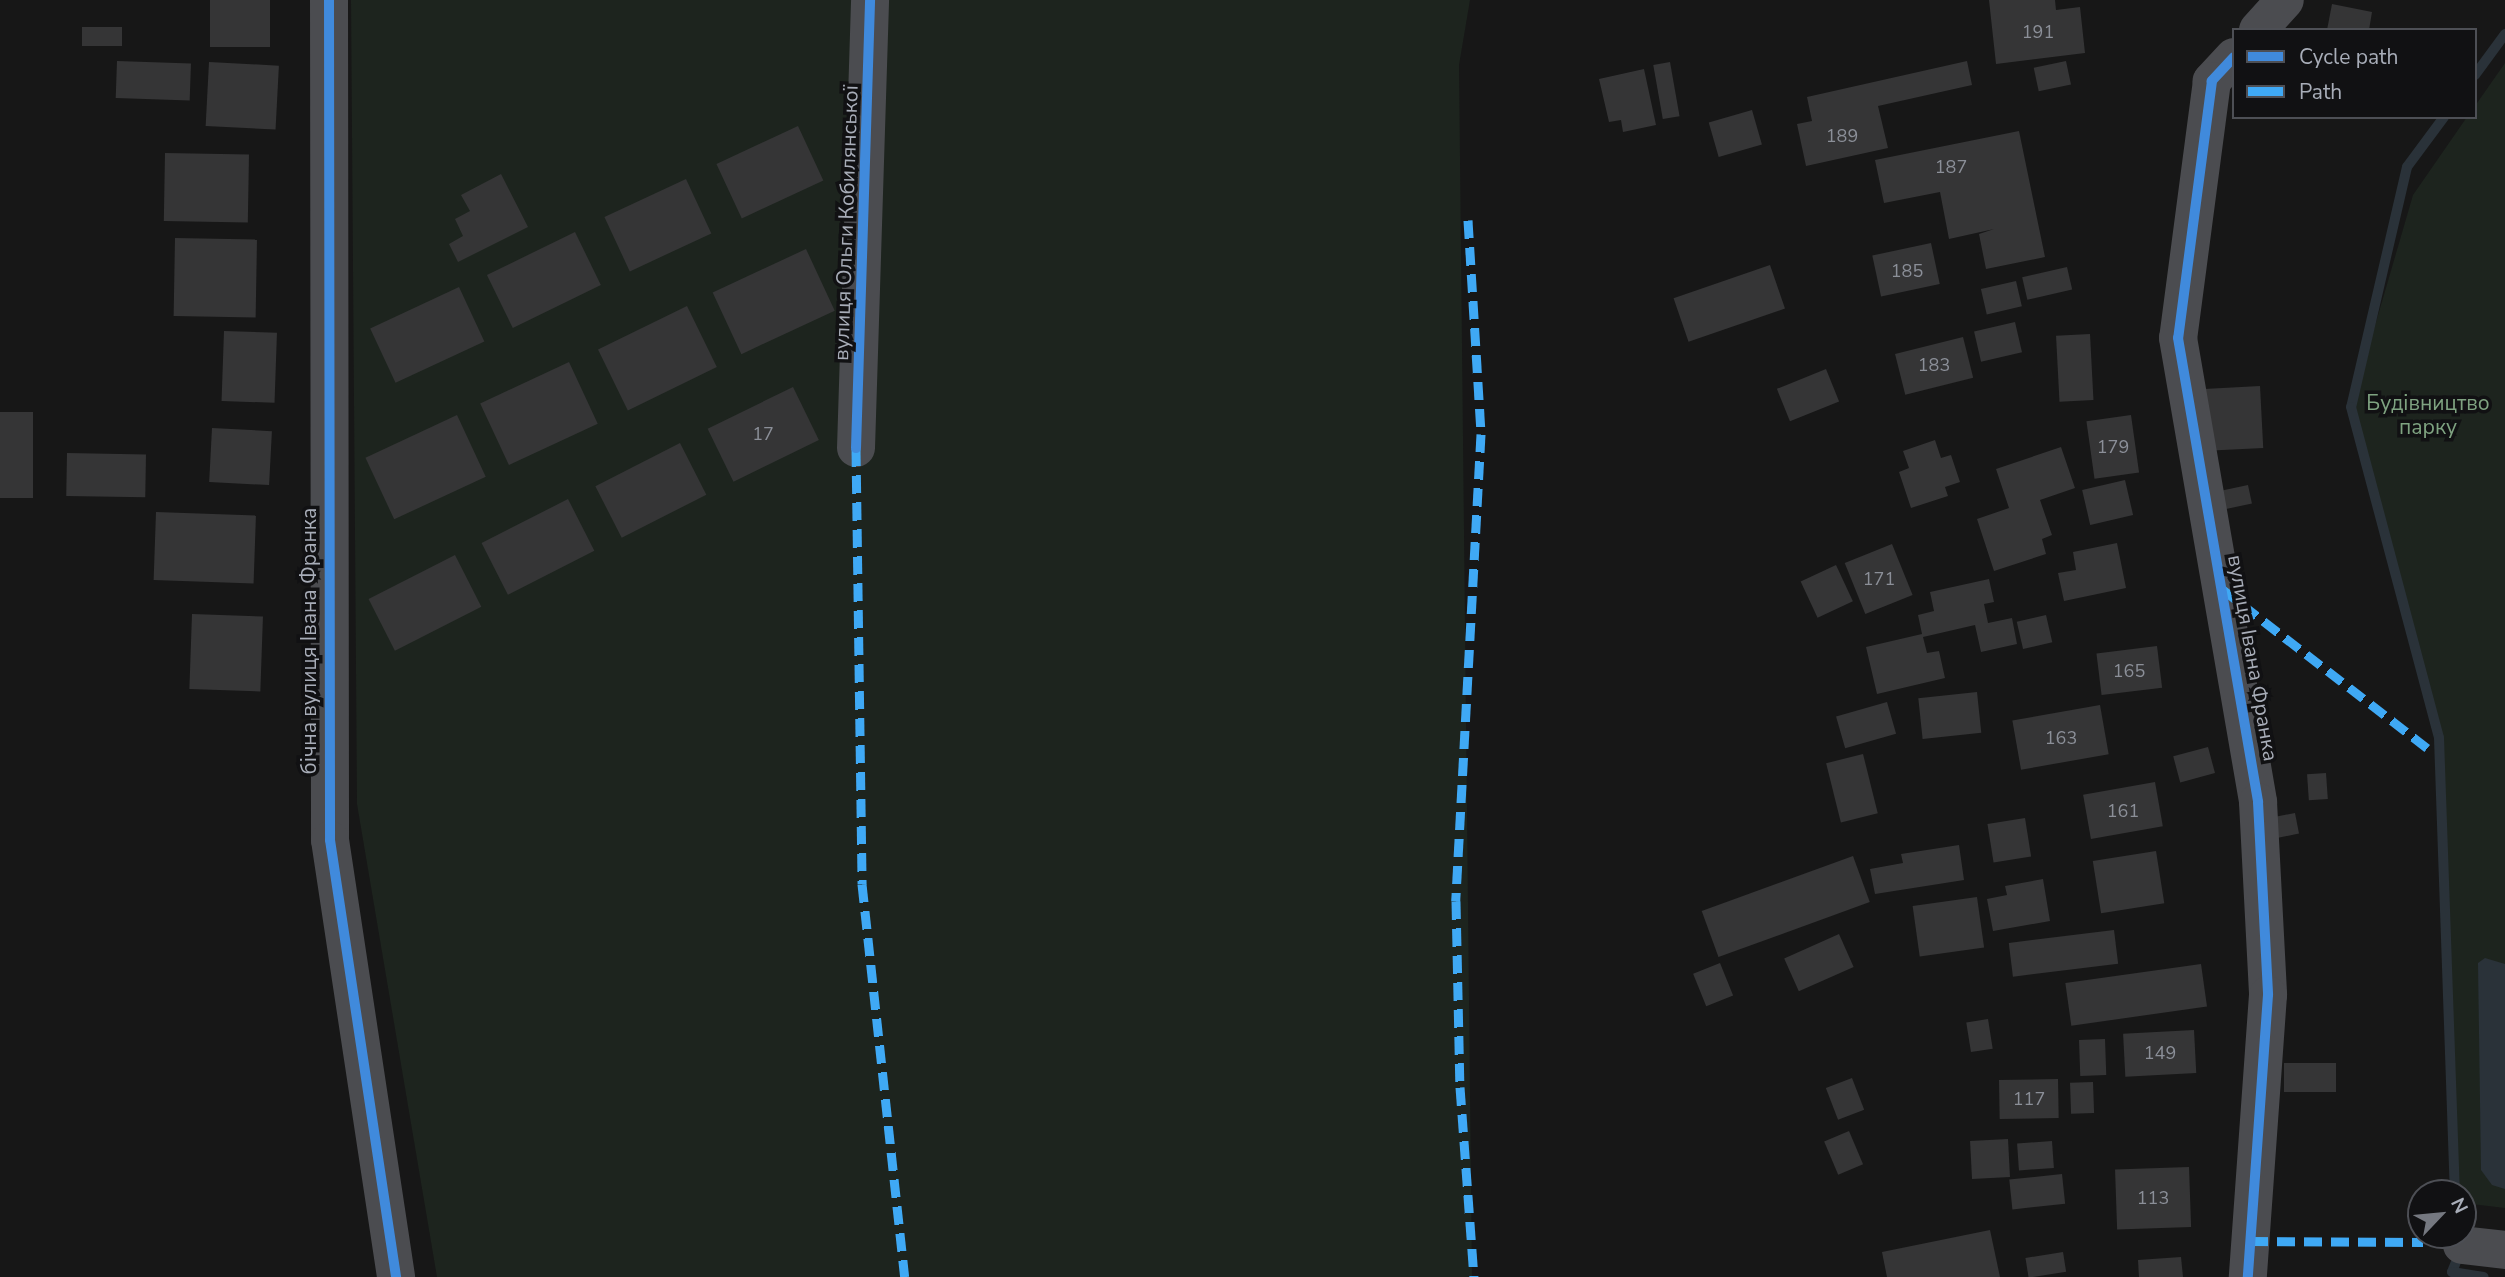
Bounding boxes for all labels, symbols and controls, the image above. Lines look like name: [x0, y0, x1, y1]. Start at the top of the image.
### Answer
house number: 191: [2022, 21, 2054, 43]
legend: [2232, 28, 2477, 119]
text: Cycle path: [2299, 43, 2398, 71]
text: Path: [2299, 78, 2342, 106]
street label: вулиця Ольги Кобилянської: [829, 85, 863, 361]
house number: 189: [1826, 125, 1858, 147]
house number: 187: [1935, 156, 1967, 178]
house number: 185: [1891, 260, 1923, 282]
house number: 183: [1918, 354, 1950, 376]
park label: Будівництво парку: [2366, 390, 2490, 440]
house number: 17: [752, 423, 774, 445]
house number: 179: [2097, 436, 2129, 458]
street label: бічна вулиця Івана Франка: [296, 508, 322, 774]
street label: вулиця Івана Франка: [2222, 553, 2284, 763]
house number: 171: [1863, 568, 1895, 590]
house number: 165: [2113, 660, 2145, 682]
house number: 163: [2045, 727, 2077, 749]
house number: 161: [2107, 800, 2139, 822]
house number: 149: [2144, 1042, 2176, 1064]
house number: 117: [2013, 1088, 2045, 1110]
north arrow: [2407, 1179, 2477, 1249]
house number: 113: [2137, 1187, 2169, 1209]
text: N: [2444, 1194, 2474, 1218]

